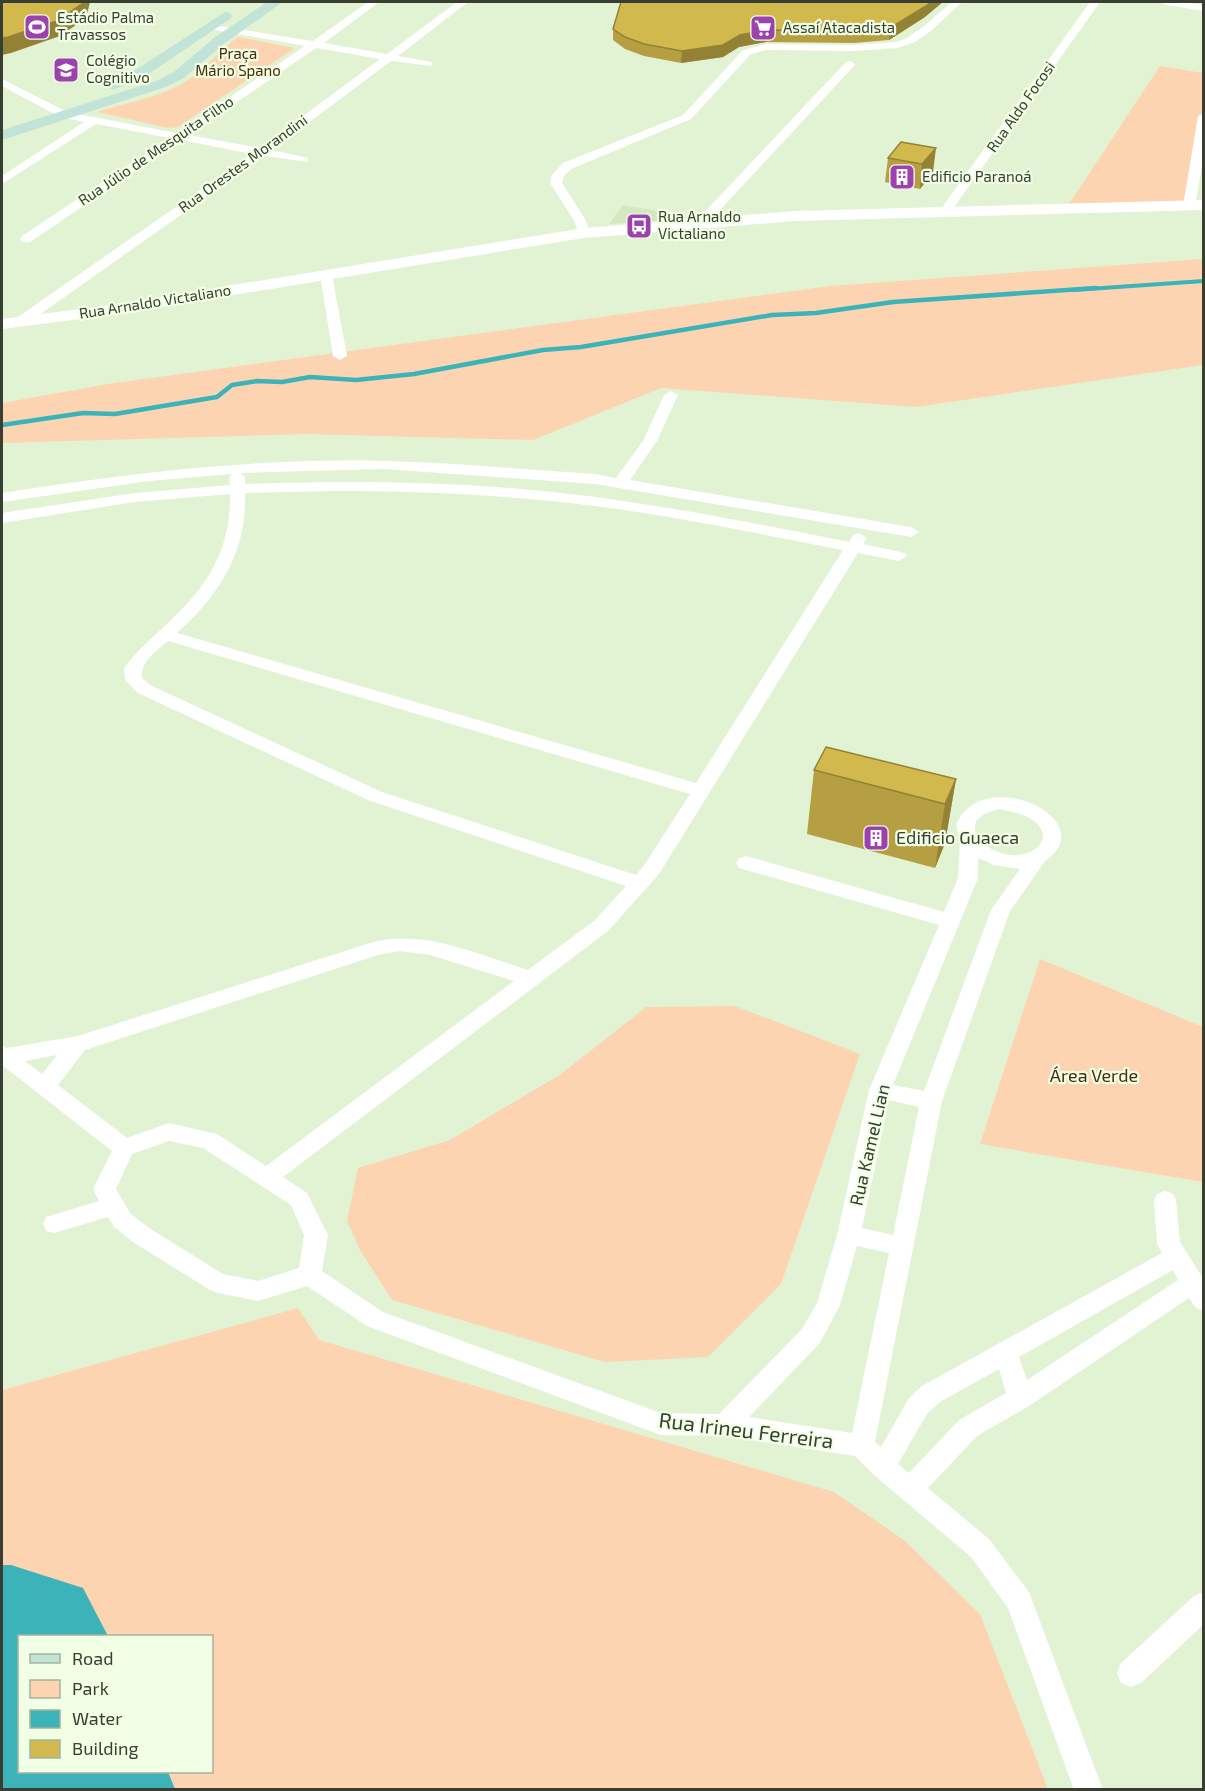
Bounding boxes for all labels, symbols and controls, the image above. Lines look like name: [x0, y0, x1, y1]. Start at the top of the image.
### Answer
place label: Estádio Palma Travassos: [57, 8, 154, 43]
sports icon: Estádio Palma Travassos: [22, 12, 52, 42]
supermarket icon: Assaí Atacadista: [748, 13, 778, 43]
place label: Assaí Atacadista: [783, 18, 895, 36]
park label: Praça Mário Spano: [195, 44, 281, 79]
place label: Colégio Cognitivo: [86, 51, 150, 86]
school or university icon: Colégio Cognitivo: [51, 55, 81, 85]
street label: Rua Aldo Focosi: [982, 58, 1058, 155]
street label: Rua Júlio de Mesquita Filho: [74, 91, 236, 209]
street label: Rua Orestes Morandini: [174, 110, 310, 216]
building icon: Edificio Paranoá: [887, 162, 917, 192]
place label: Edificio Paranoá: [922, 167, 1031, 185]
place label: Rua Arnaldo Victaliano: [658, 207, 741, 242]
bus stop icon: Rua Arnaldo Victaliano: [624, 211, 654, 241]
street label: Rua Arnaldo Victaliano: [78, 280, 232, 322]
building icon: Edificio Guaeca: [861, 823, 891, 853]
place label: Edificio Guaeca: [896, 826, 1019, 848]
park label: Área Verde: [1050, 1064, 1138, 1086]
street label: Rua Kamel Lian: [844, 1082, 894, 1208]
street label: Rua Irineu Ferreira: [657, 1406, 835, 1453]
legend: [18, 1635, 213, 1773]
text: Road: [72, 1647, 113, 1669]
text: Park: [72, 1677, 109, 1699]
text: Water: [72, 1707, 122, 1729]
text: Building: [72, 1737, 139, 1759]

